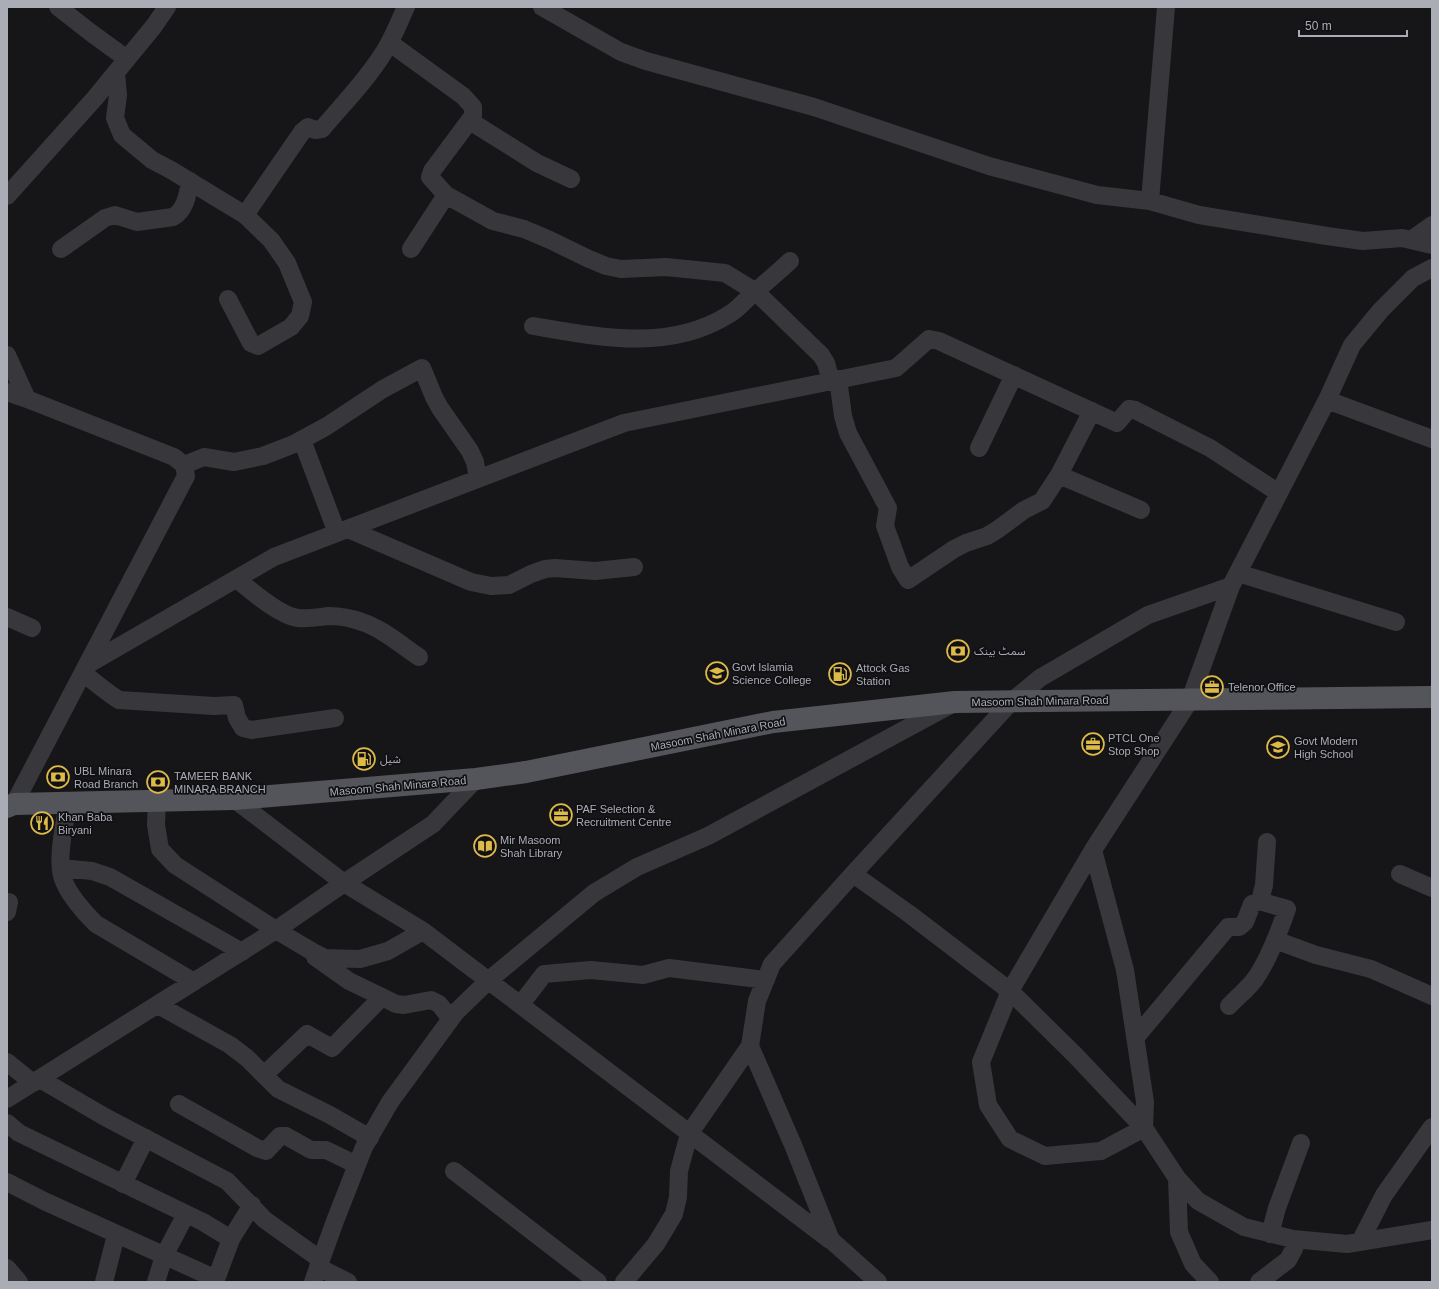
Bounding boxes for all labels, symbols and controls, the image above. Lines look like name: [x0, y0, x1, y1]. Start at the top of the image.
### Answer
scale bar: [1299, 12, 1407, 38]
text: 50 m: [1305, 19, 1332, 33]
bank icon: سمٹ بینک: [945, 638, 971, 664]
place label: سمٹ بینک: [974, 645, 1026, 658]
school or university icon: Govt Islamia Science College: [704, 660, 730, 686]
place label: Govt Islamia Science College: [732, 661, 812, 686]
fuel station icon: Attock Gas Station: [827, 661, 853, 687]
place label: Attock Gas Station: [856, 662, 910, 687]
office icon: Telenor Office: [1199, 674, 1225, 700]
place label: Telenor Office: [1228, 681, 1296, 693]
street label: Masoom Shah Minara Road: [971, 694, 1109, 708]
street label: Masoom Shah Minara Road: [650, 715, 786, 753]
office icon: PTCL One Stop Shop: [1080, 731, 1106, 757]
place label: PTCL One Stop Shop: [1108, 732, 1160, 757]
school or university icon: Govt Modern High School: [1265, 734, 1291, 760]
place label: Govt Modern High School: [1294, 735, 1358, 760]
fuel station icon: شیل: [351, 746, 377, 772]
place label: شیل: [380, 753, 401, 766]
bank icon: UBL Minara Road Branch: [45, 764, 71, 790]
place label: UBL Minara Road Branch: [74, 765, 138, 790]
bank icon: TAMEER BANK MINARA BRANCH: [145, 769, 171, 795]
place label: TAMEER BANK MINARA BRANCH: [174, 770, 266, 795]
street label: Masoom Shah Minara Road: [329, 774, 467, 798]
office icon: PAF Selection & Recruitment Centre: [548, 802, 574, 828]
place label: PAF Selection & Recruitment Centre: [576, 803, 671, 828]
restaurant icon: Khan Baba Biryani: [29, 810, 55, 836]
place label: Khan Baba Biryani: [58, 811, 113, 836]
library icon: Mir Masoom Shah Library: [472, 833, 498, 859]
place label: Mir Masoom Shah Library: [500, 834, 563, 859]

